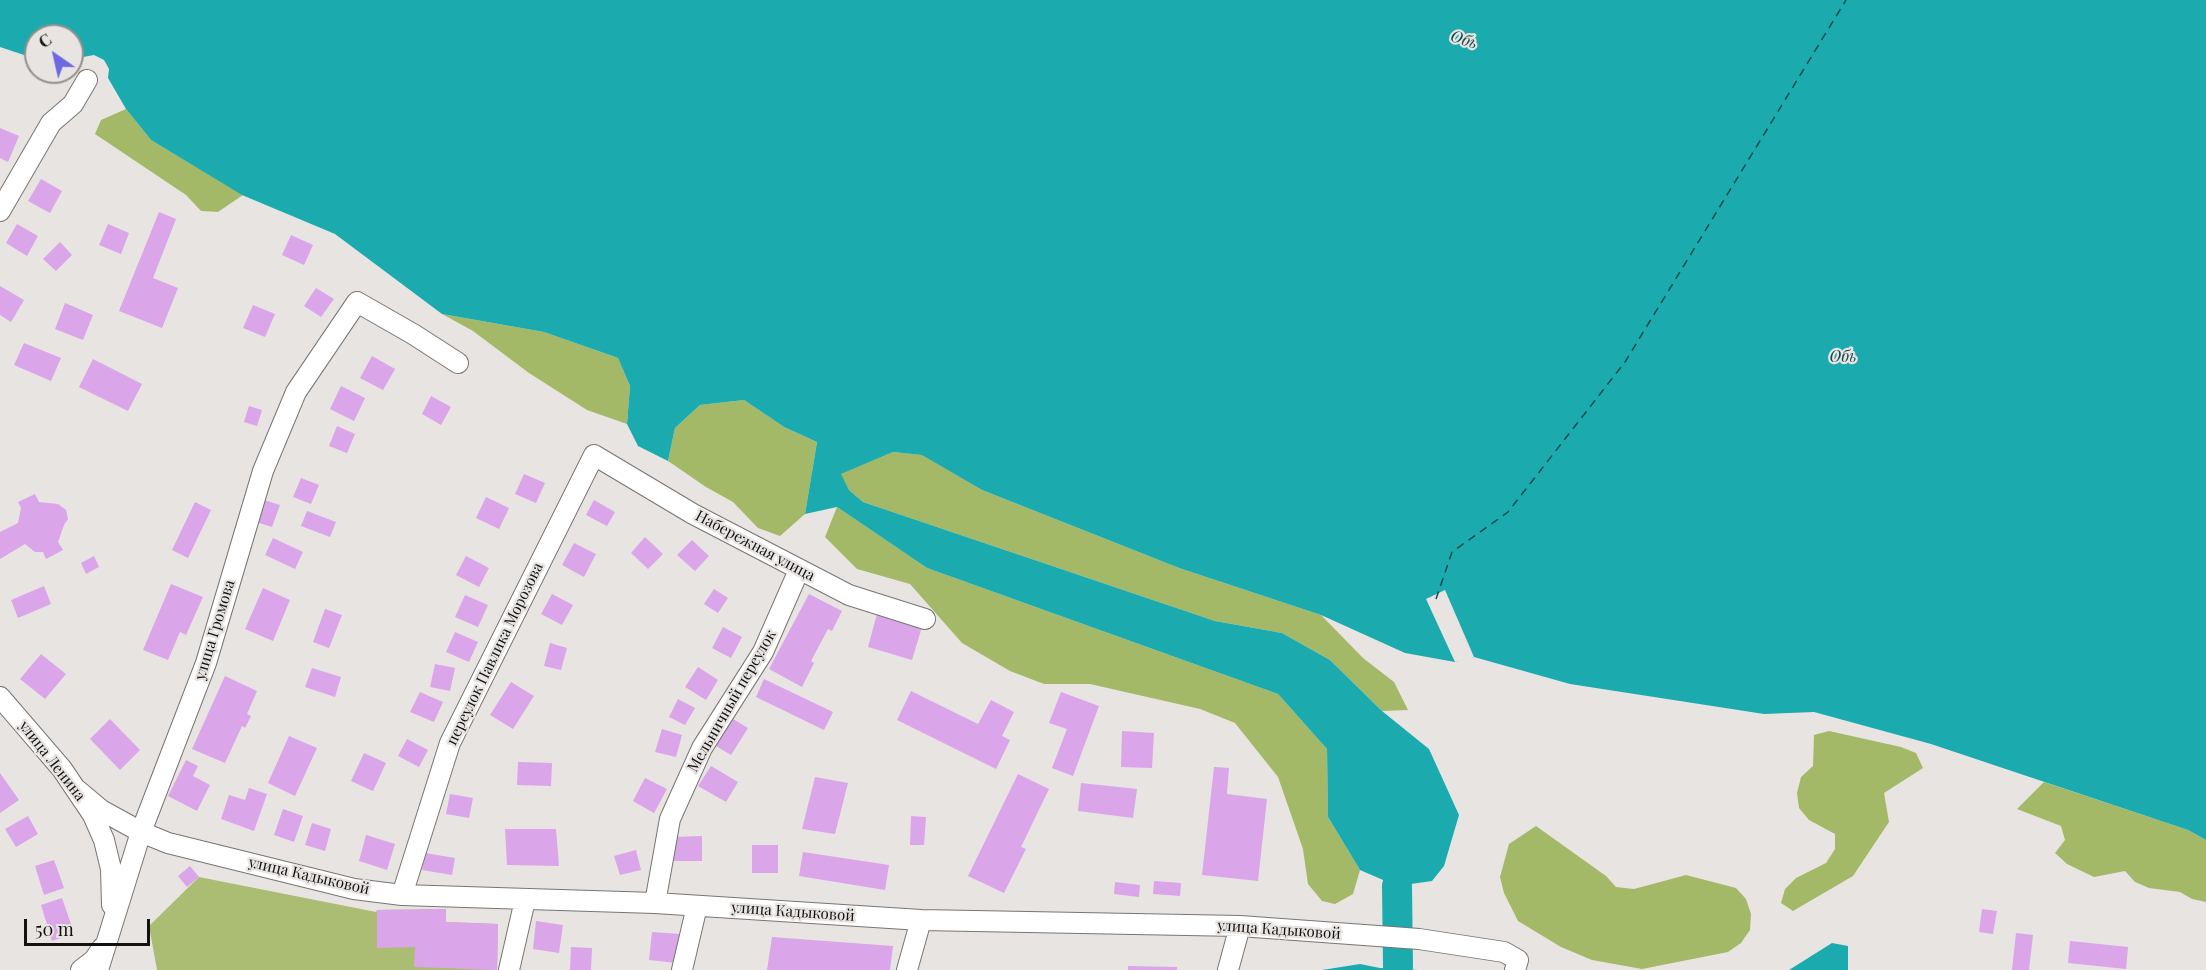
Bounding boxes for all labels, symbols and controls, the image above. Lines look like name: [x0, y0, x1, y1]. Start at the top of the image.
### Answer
north arrow: [24, 24, 84, 84]
water label: Обь: [1448, 27, 1480, 53]
text: С: [34, 28, 55, 52]
water label: Обь: [1829, 347, 1857, 367]
street label: Набережная улица: [692, 507, 818, 585]
street label: переулок Павлика Морозова: [443, 560, 547, 748]
street label: улица Громова: [191, 578, 239, 682]
street label: Мельничный переулок: [684, 627, 780, 775]
street label: улица Ленина: [15, 717, 89, 805]
street label: улица Кадыковой: [247, 853, 371, 899]
street label: улица Кадыковой: [731, 899, 855, 925]
scale bar: [27, 907, 153, 945]
text: 50 m: [35, 917, 74, 941]
street label: улица Кадыковой: [1217, 917, 1341, 943]

